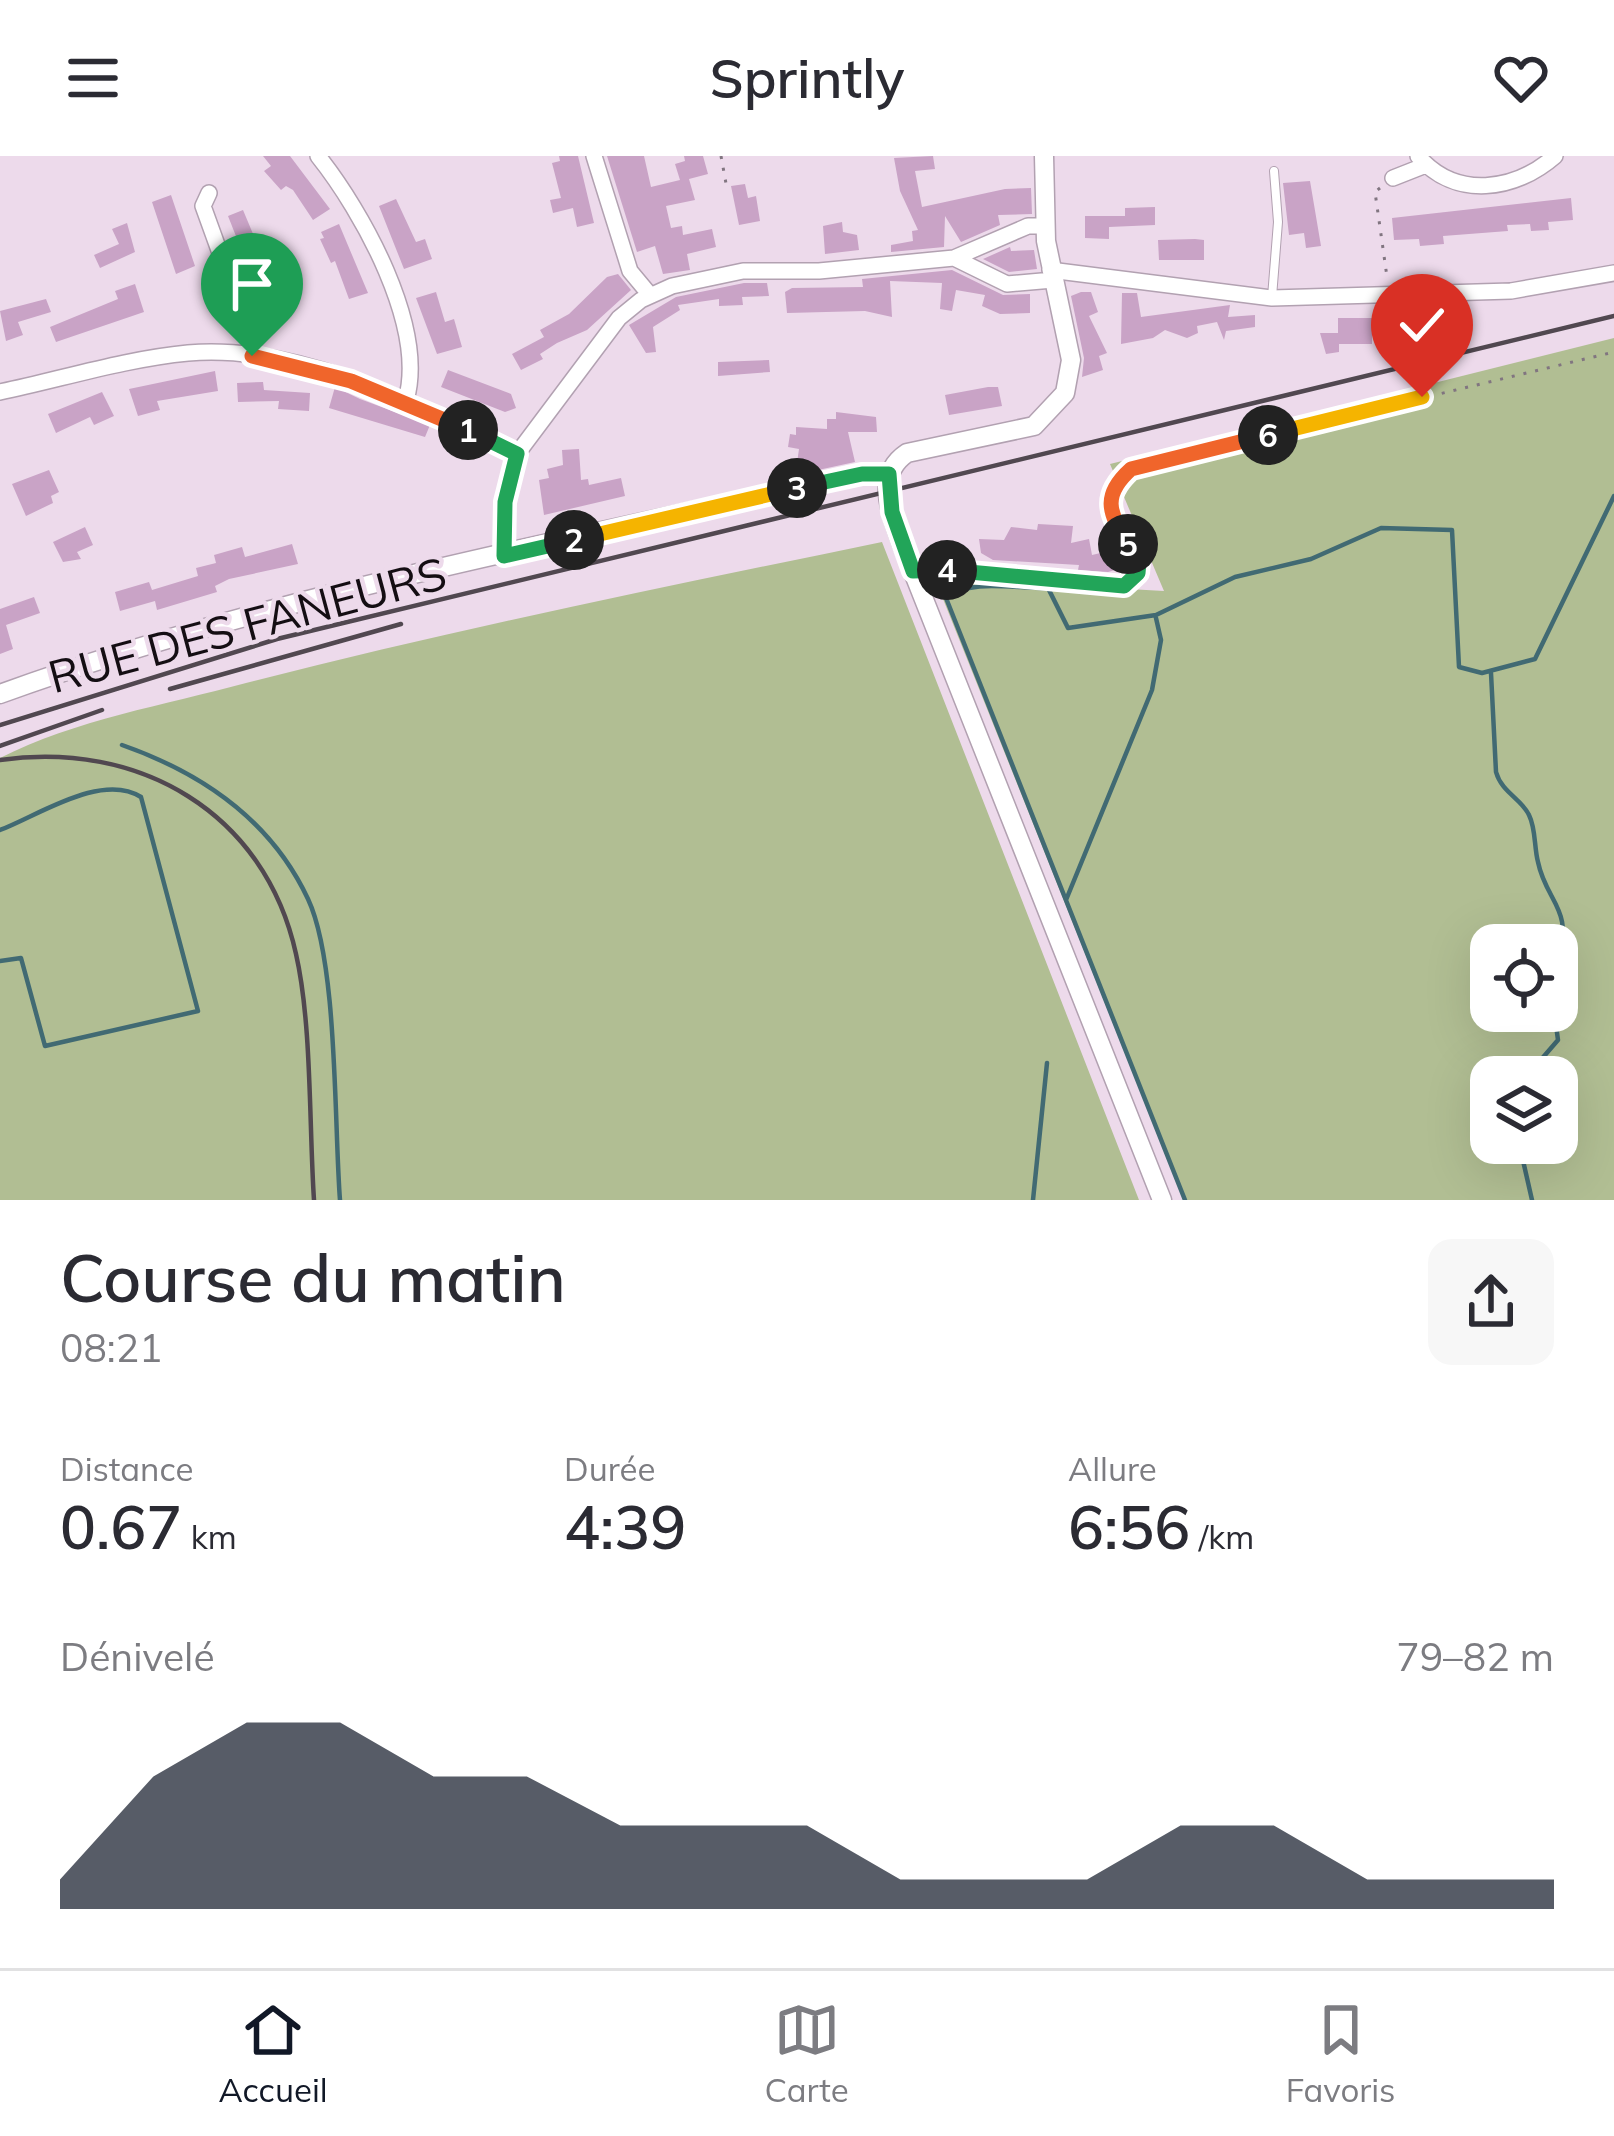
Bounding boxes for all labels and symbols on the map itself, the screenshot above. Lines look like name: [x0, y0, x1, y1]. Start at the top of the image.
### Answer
pin: [201, 233, 303, 356]
pin: [1371, 274, 1473, 397]
pin: 1: [438, 400, 498, 460]
pin: 6: [1238, 405, 1298, 465]
pin: 3: [767, 458, 827, 518]
pin: 2: [544, 510, 604, 570]
pin: 5: [1098, 514, 1158, 574]
pin: 4: [917, 540, 977, 600]
street label: RUE DES FANEURS: [42, 544, 452, 704]

